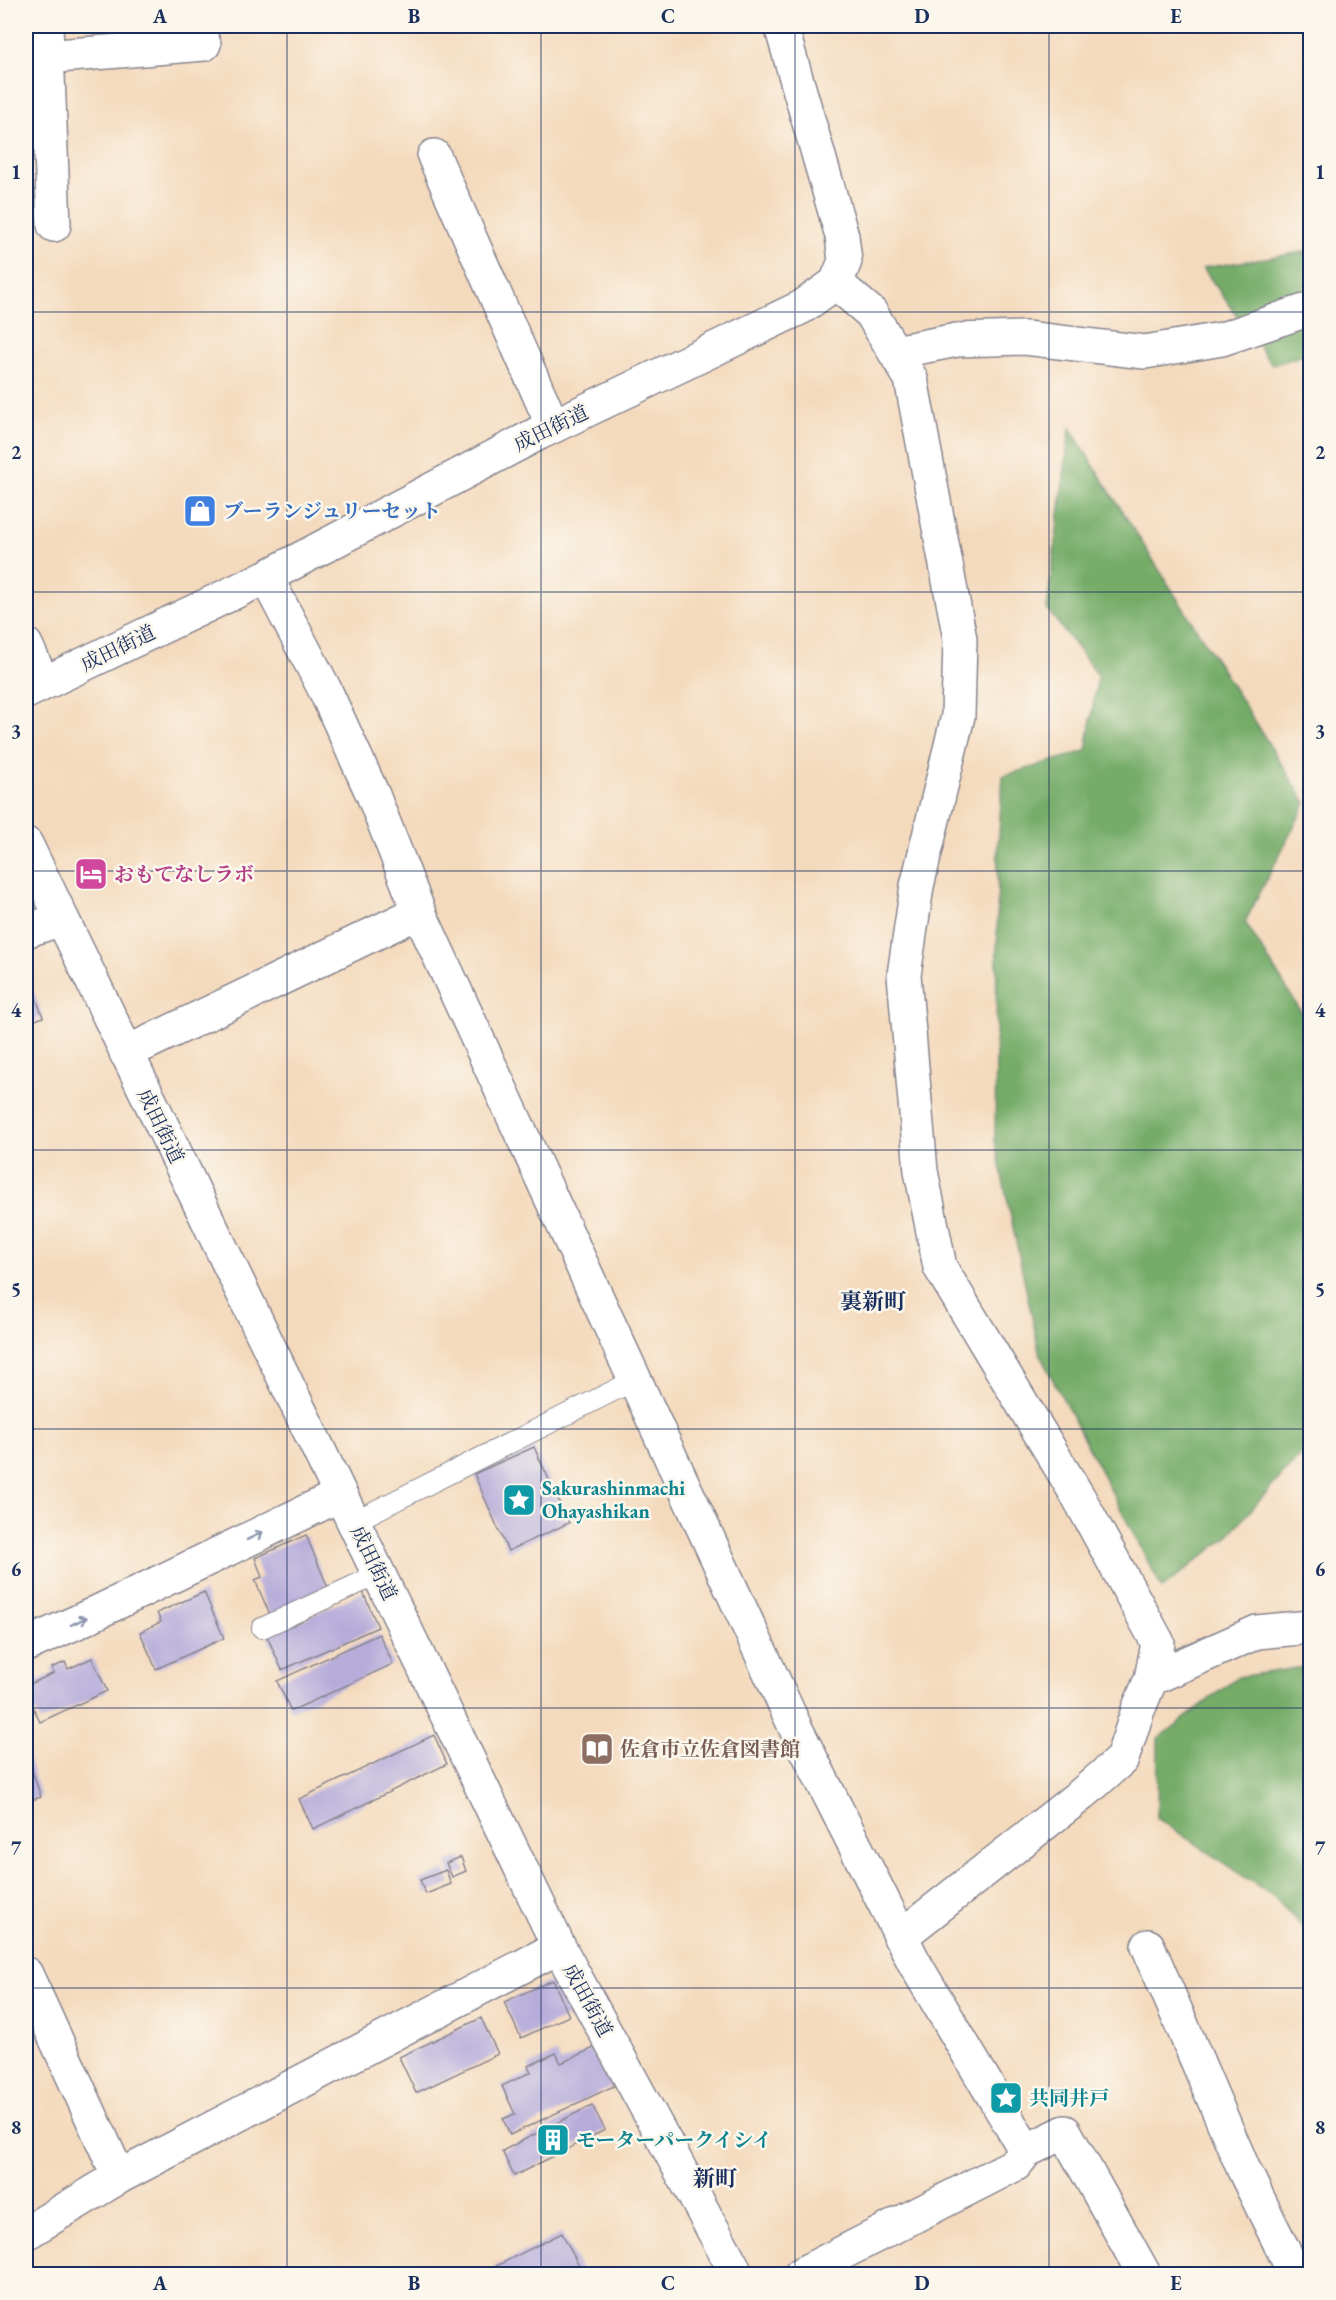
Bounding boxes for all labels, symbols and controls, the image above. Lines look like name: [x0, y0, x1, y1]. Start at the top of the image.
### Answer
text: A: [152, 3, 168, 29]
text: B: [408, 3, 420, 29]
text: C: [661, 3, 675, 29]
text: D: [914, 3, 930, 29]
text: E: [1170, 3, 1182, 29]
text: 1: [11, 159, 21, 185]
text: 1: [1315, 159, 1325, 185]
street label: 成田街道: [509, 399, 593, 457]
text: 2: [11, 439, 22, 465]
text: 2: [1315, 439, 1326, 465]
shop icon: ブーランジュリーセット: [182, 493, 218, 529]
place label: ブーランジュリーセット: [223, 498, 441, 524]
street label: 成田街道: [76, 619, 160, 677]
text: 3: [11, 718, 21, 744]
text: 3: [1315, 718, 1325, 744]
hotel icon: おもてなしラボ: [73, 856, 109, 892]
place label: おもてなしラボ: [114, 861, 254, 887]
text: 4: [11, 997, 22, 1023]
text: 4: [1315, 997, 1326, 1023]
street label: 成田街道: [132, 1084, 190, 1168]
text: 5: [11, 1276, 21, 1302]
text: 5: [1315, 1276, 1325, 1302]
district label: 裏新町: [840, 1287, 906, 1316]
place label: Sakurashinmachi Ohayashikan: [542, 1475, 685, 1524]
place icon: Sakurashinmachi Ohayashikan: [501, 1482, 537, 1518]
street label: 成田街道: [345, 1521, 403, 1605]
one-way arrow: [245, 1530, 263, 1542]
text: 6: [11, 1556, 22, 1582]
text: 6: [1315, 1556, 1326, 1582]
one-way arrow: [69, 1615, 87, 1626]
library icon: 佐倉市立佐倉図書館: [579, 1731, 615, 1767]
place label: 佐倉市立佐倉図書館: [620, 1736, 800, 1762]
text: 7: [11, 1835, 22, 1861]
text: 7: [1315, 1835, 1326, 1861]
street label: 成田街道: [557, 1959, 619, 2041]
place icon: 共同井戸: [988, 2080, 1024, 2116]
place label: 共同井戸: [1029, 2085, 1109, 2111]
text: 8: [11, 2114, 21, 2140]
text: 8: [1315, 2114, 1325, 2140]
building icon: モーターパークイシイ: [535, 2122, 571, 2158]
place label: モーターパークイシイ: [576, 2127, 772, 2153]
district label: 新町: [693, 2164, 737, 2193]
text: A: [152, 2270, 168, 2296]
text: B: [408, 2270, 420, 2296]
text: C: [661, 2270, 675, 2296]
text: D: [914, 2270, 930, 2296]
text: E: [1170, 2270, 1182, 2296]

